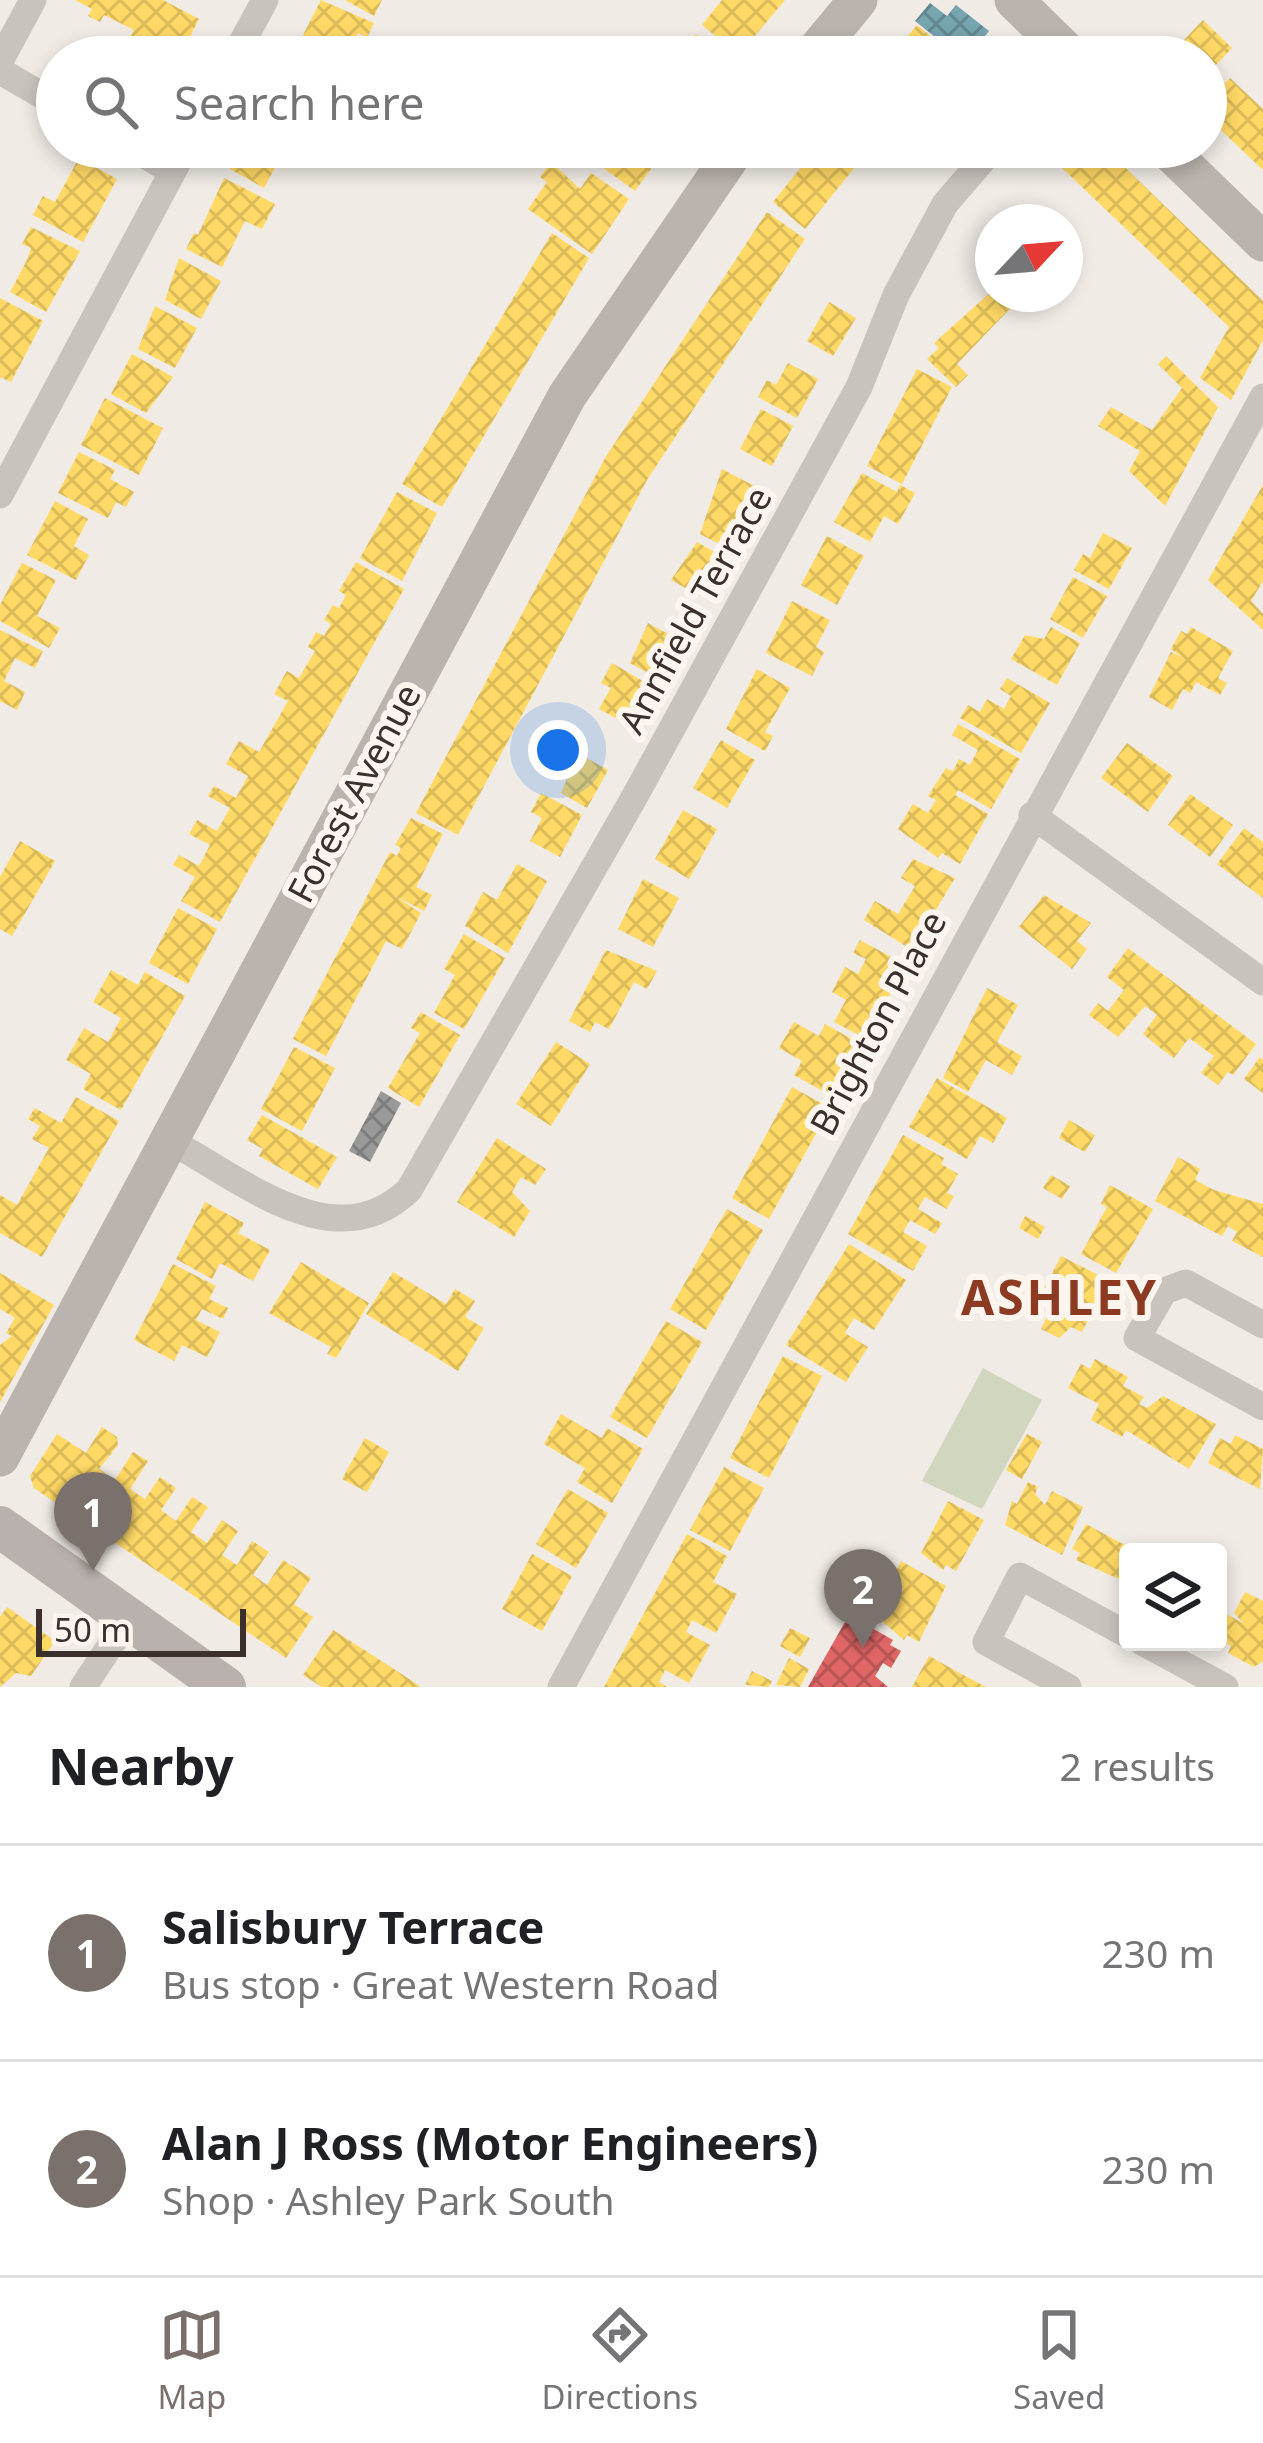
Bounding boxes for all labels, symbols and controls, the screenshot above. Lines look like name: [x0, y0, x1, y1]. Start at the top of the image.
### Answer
search box: [36, 36, 1227, 168]
icon: search: [78, 69, 144, 135]
text: Search here: [174, 72, 424, 133]
north arrow: [975, 204, 1083, 312]
street label: Annfield Terrace: [607, 478, 783, 742]
street label: Forest Avenue: [275, 675, 432, 911]
your location: [528, 720, 588, 780]
street label: Brighton Place: [798, 902, 957, 1143]
district label: ASHLEY: [961, 1264, 1159, 1329]
pin: 1: [54, 1472, 132, 1571]
map controls: [1119, 1543, 1227, 1651]
button: layers: [1119, 1543, 1227, 1651]
pin: 2: [824, 1549, 902, 1648]
scale bar: [36, 1603, 246, 1656]
text: 50 m: [54, 1607, 131, 1652]
text: Nearby: [48, 1730, 234, 1800]
text: 2 results: [1060, 1739, 1215, 1792]
text: Salisbury Terrace: [162, 1896, 544, 1957]
text: 1: [76, 1926, 98, 1979]
text: 230 m: [1101, 1926, 1215, 1979]
text: Bus stop · Great Western Road: [162, 1957, 719, 2010]
text: Alan J Ross (Motor Engineers): [162, 2112, 818, 2173]
text: 2: [76, 2142, 98, 2195]
text: 230 m: [1101, 2142, 1215, 2195]
text: Shop · Ashley Park South: [162, 2173, 615, 2226]
tab: Map: [158, 2302, 226, 2419]
tab: Directions: [541, 2302, 698, 2419]
tab: Saved: [1013, 2302, 1105, 2419]

